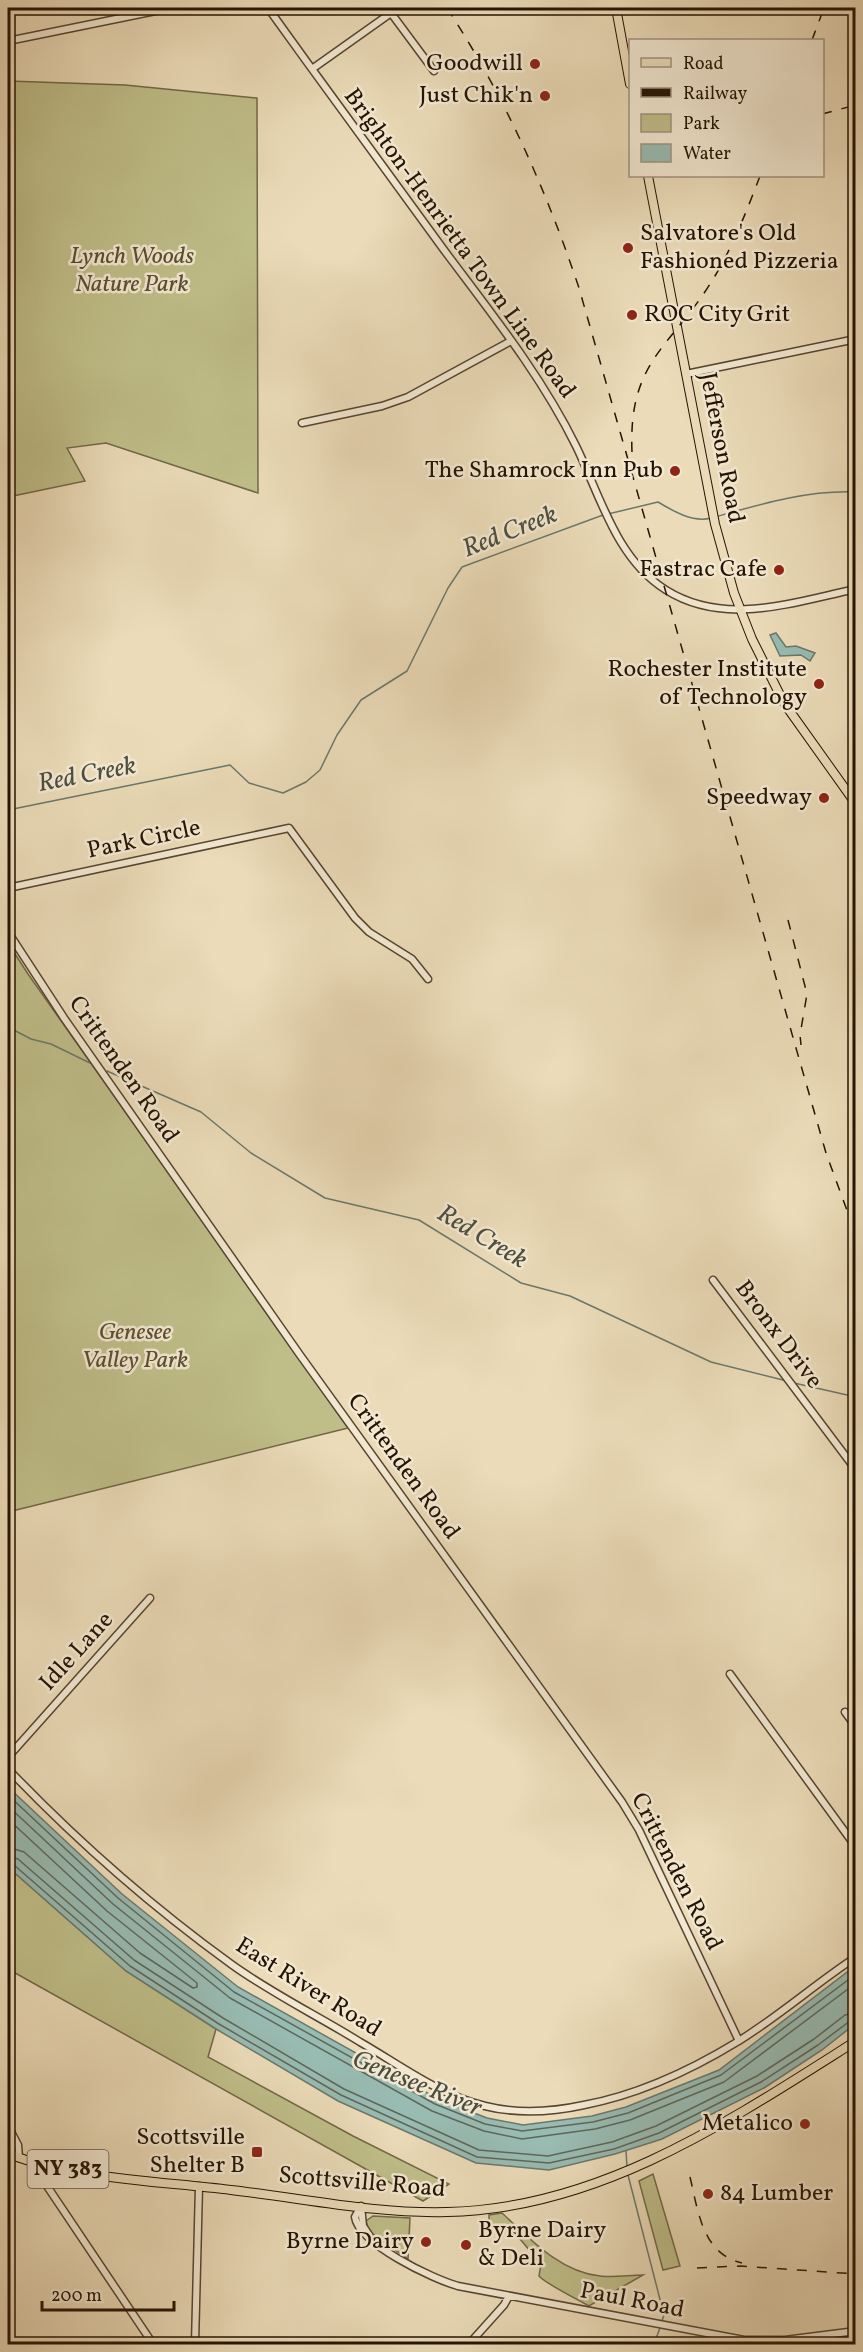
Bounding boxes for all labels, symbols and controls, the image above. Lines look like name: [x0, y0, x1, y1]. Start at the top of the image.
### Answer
legend: [629, 39, 824, 177]
place label: Goodwill: [426, 47, 523, 81]
text: Road: [683, 52, 724, 77]
marker: Goodwill: [528, 57, 542, 71]
place label: Just Chik'n: [419, 79, 533, 113]
street label: Brighton-Henrietta Town Line Road: [335, 82, 583, 406]
text: Railway: [683, 82, 747, 107]
marker: Just Chik'n: [538, 89, 552, 103]
text: Park: [683, 112, 720, 137]
text: Water: [683, 142, 731, 167]
place label: Salvatore's Old Fashioned Pizzeria: [640, 217, 839, 279]
park label: Lynch Woods Nature Park: [70, 240, 194, 302]
marker: Salvatore's Old Fashioned Pizzeria: [621, 241, 635, 255]
place label: ROC City Grit: [644, 298, 790, 332]
marker: ROC City Grit: [625, 308, 639, 322]
street label: Jefferson Road: [690, 370, 752, 526]
place label: The Shamrock Inn Pub: [425, 454, 663, 488]
marker: The Shamrock Inn Pub: [668, 464, 682, 478]
water label: Red Creek: [457, 497, 563, 567]
place label: Fastrac Cafe: [639, 553, 767, 587]
marker: Fastrac Cafe: [772, 563, 786, 577]
place label: Rochester Institute of Technology: [608, 653, 807, 715]
marker: Rochester Institute of Technology: [812, 677, 826, 691]
water label: Red Creek: [35, 748, 139, 802]
place label: Speedway: [706, 781, 812, 815]
marker: Speedway: [817, 791, 831, 805]
street label: Park Circle: [84, 811, 204, 869]
street label: Crittenden Road: [59, 989, 187, 1151]
water label: Red Creek: [430, 1196, 534, 1278]
street label: Bronx Drive: [726, 1274, 830, 1396]
park label: Genesee Valley Park: [82, 1316, 188, 1378]
street label: Crittenden Road: [338, 1387, 468, 1547]
street label: Idle Lane: [32, 1605, 122, 1699]
street label: Crittenden Road: [622, 1787, 730, 1957]
street label: East River Road: [228, 1930, 388, 2046]
water label: Genesee River: [347, 2042, 488, 2127]
place label: Metalico: [701, 2107, 793, 2141]
marker: Metalico: [798, 2117, 812, 2131]
place label: Scottsville Shelter B: [136, 2121, 245, 2183]
marker: Scottsville Shelter B: [250, 2145, 264, 2159]
road number: NY 383: [28, 2150, 109, 2188]
street label: Scottsville Road: [277, 2159, 447, 2207]
place label: 84 Lumber: [720, 2177, 833, 2211]
marker: 84 Lumber: [701, 2187, 715, 2201]
place label: Byrne Dairy & Deli: [478, 2214, 606, 2276]
place label: Byrne Dairy: [286, 2225, 414, 2259]
marker: Byrne Dairy: [419, 2235, 433, 2249]
marker: Byrne Dairy & Deli: [459, 2238, 473, 2252]
scale bar: [42, 2274, 174, 2312]
street label: Paul Road: [577, 2274, 687, 2328]
text: 200 m: [51, 2284, 102, 2309]

